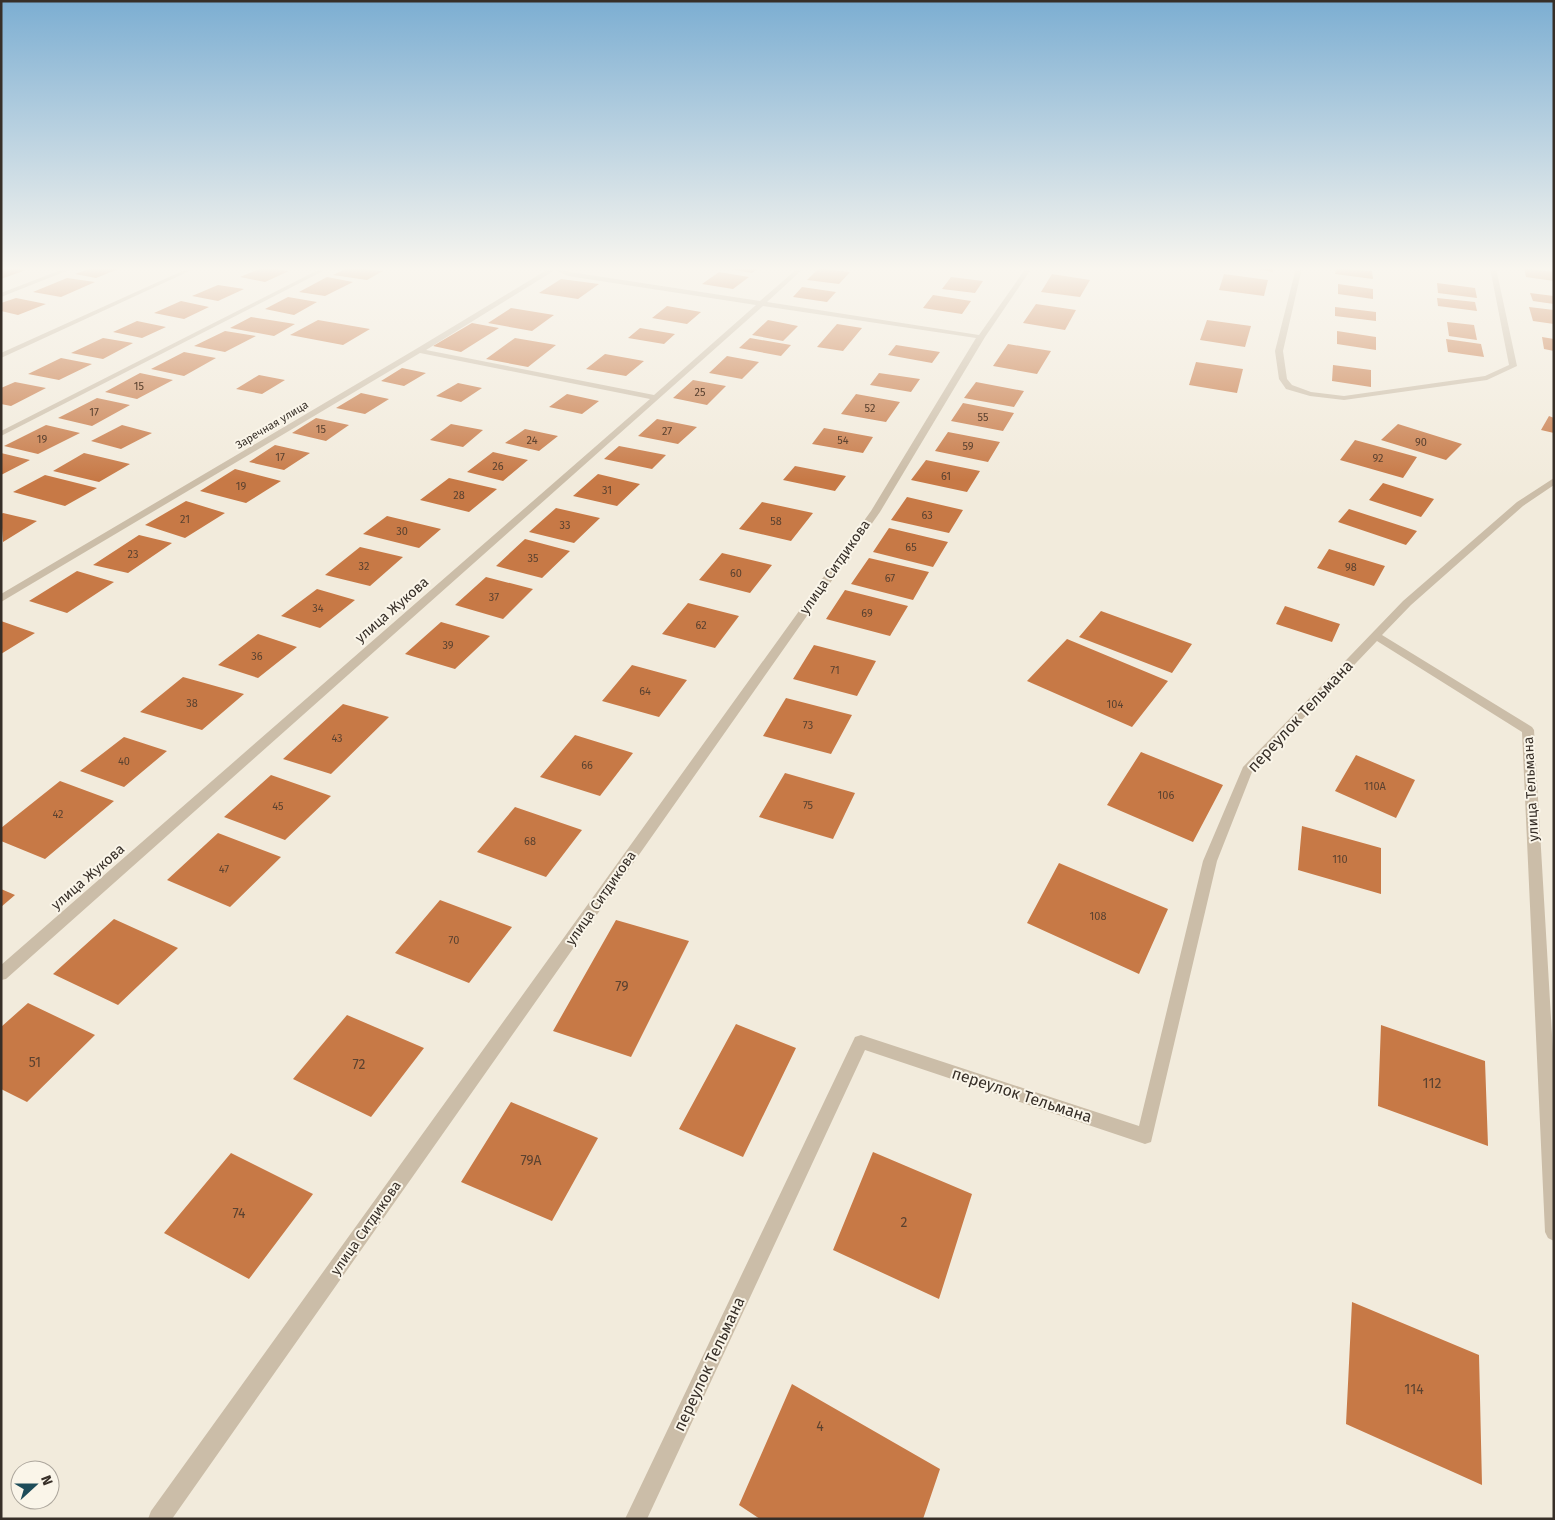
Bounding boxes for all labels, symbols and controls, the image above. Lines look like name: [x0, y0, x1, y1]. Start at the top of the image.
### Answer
house number: 15: [134, 380, 145, 393]
house number: 25: [695, 386, 706, 399]
street label: Заречная улица: [233, 398, 311, 452]
house number: 52: [865, 402, 875, 415]
house number: 17: [89, 406, 99, 419]
house number: 55: [978, 411, 989, 424]
house number: 15: [316, 423, 327, 436]
house number: 27: [662, 425, 672, 438]
house number: 19: [37, 433, 47, 446]
house number: 24: [527, 434, 538, 447]
house number: 54: [837, 434, 849, 447]
house number: 90: [1415, 436, 1427, 449]
house number: 59: [962, 440, 974, 453]
house number: 17: [275, 451, 285, 464]
house number: 92: [1373, 452, 1383, 465]
house number: 26: [492, 460, 504, 473]
house number: 61: [941, 470, 951, 483]
house number: 19: [236, 480, 246, 493]
house number: 31: [602, 484, 612, 497]
house number: 28: [453, 489, 465, 502]
house number: 63: [921, 509, 933, 522]
house number: 21: [180, 513, 190, 526]
house number: 58: [770, 515, 782, 528]
street label: улица Ситдикова: [796, 517, 874, 617]
house number: 33: [560, 519, 570, 532]
house number: 30: [396, 525, 408, 538]
house number: 65: [905, 541, 917, 554]
house number: 23: [128, 548, 138, 561]
house number: 35: [528, 552, 539, 565]
house number: 32: [359, 560, 369, 573]
house number: 98: [1345, 561, 1357, 574]
house number: 60: [730, 567, 742, 580]
house number: 67: [885, 572, 895, 585]
street label: улица Жукова: [352, 574, 432, 646]
house number: 37: [489, 591, 499, 604]
house number: 34: [312, 602, 324, 615]
house number: 69: [861, 607, 873, 620]
house number: 62: [695, 619, 707, 632]
house number: 39: [442, 639, 454, 652]
house number: 36: [251, 650, 263, 663]
street label: переулок Тельмана: [1243, 656, 1357, 776]
house number: 71: [830, 664, 840, 677]
house number: 64: [639, 685, 651, 698]
house number: 38: [186, 697, 198, 710]
house number: 104: [1107, 698, 1124, 711]
house number: 73: [803, 719, 813, 732]
house number: 43: [331, 732, 343, 745]
street label: улица Тельмана: [1520, 736, 1542, 842]
house number: 40: [118, 755, 130, 768]
house number: 66: [581, 759, 593, 772]
house number: 110А: [1364, 780, 1387, 793]
house number: 106: [1158, 789, 1175, 802]
house number: 75: [803, 799, 814, 812]
house number: 45: [272, 800, 284, 813]
house number: 42: [52, 808, 64, 821]
house number: 68: [524, 835, 536, 848]
street label: улица Жукова: [48, 841, 128, 913]
street label: улица Ситдикова: [562, 848, 640, 948]
house number: 110: [1332, 853, 1348, 866]
house number: 47: [219, 863, 229, 876]
house number: 108: [1090, 910, 1106, 923]
house number: 70: [449, 934, 459, 947]
house number: 79: [615, 978, 629, 995]
house number: 51: [29, 1054, 41, 1071]
house number: 72: [353, 1056, 366, 1073]
street label: переулок Тельмана: [950, 1063, 1094, 1127]
house number: 112: [1423, 1075, 1441, 1092]
house number: 79А: [520, 1152, 542, 1169]
street label: улица Ситдикова: [327, 1178, 405, 1278]
house number: 74: [232, 1205, 246, 1222]
house number: 2: [901, 1214, 908, 1231]
street label: переулок Тельмана: [669, 1294, 749, 1434]
house number: 114: [1404, 1381, 1424, 1398]
house number: 4: [816, 1418, 824, 1435]
north arrow: [10, 1460, 60, 1510]
text: N: [37, 1473, 56, 1488]

